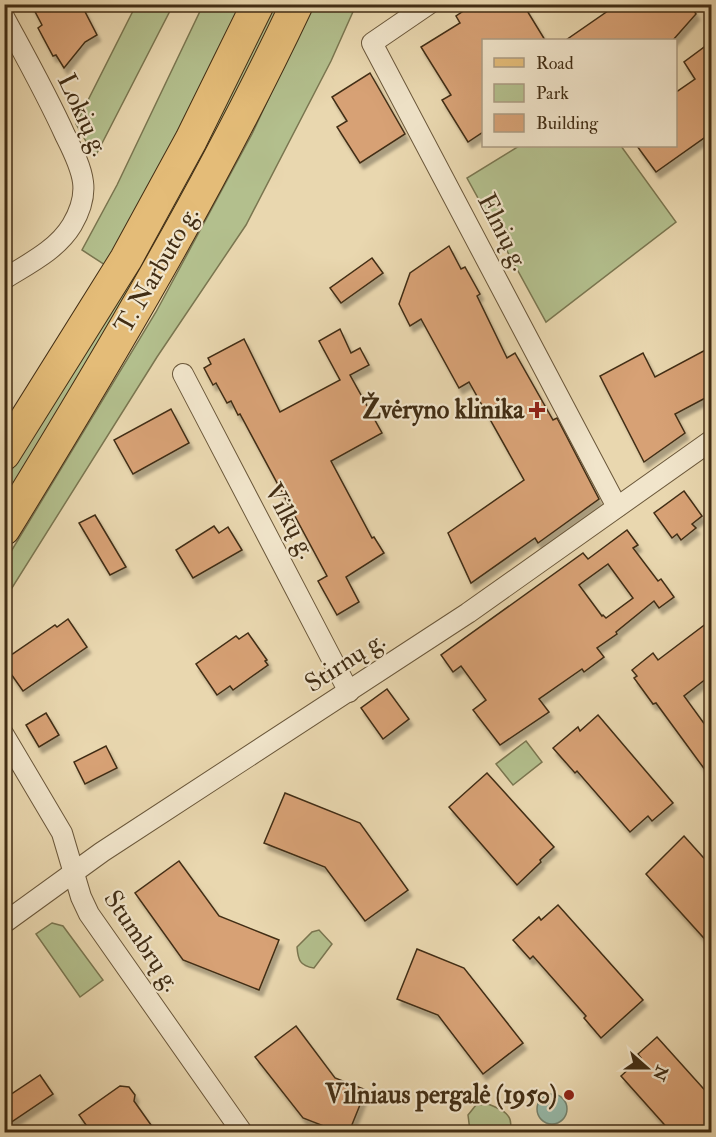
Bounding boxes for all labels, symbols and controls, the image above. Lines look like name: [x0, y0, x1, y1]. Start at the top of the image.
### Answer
legend: [482, 39, 677, 147]
text: Road: [536, 52, 574, 75]
street label: Lokių g.: [50, 69, 116, 161]
text: Park: [536, 82, 569, 105]
text: Building: [536, 112, 599, 135]
street label: Elnių g.: [470, 188, 536, 276]
street label: T. Narbuto g.: [108, 201, 206, 339]
place label: Žvėryno klinika: [362, 391, 525, 427]
marker: Žvėryno klinika: [528, 401, 546, 419]
street label: Vilkų g.: [257, 478, 323, 564]
street label: Stirnų g.: [299, 624, 391, 700]
street label: Stumbrų g.: [96, 884, 188, 998]
north arrow: [617, 1038, 677, 1098]
text: N: [648, 1062, 672, 1084]
place label: Vilniaus pergalė (1950): [324, 1079, 557, 1112]
marker: Vilniaus pergalė (1950): [562, 1088, 576, 1102]

